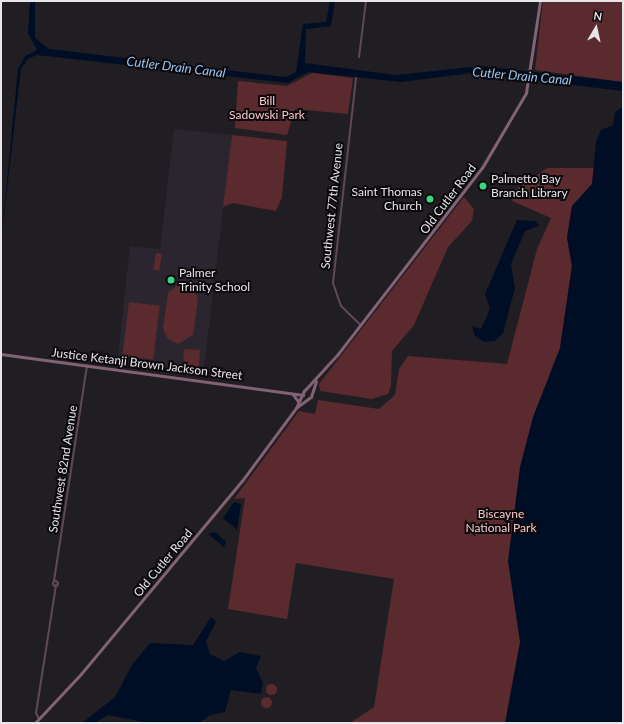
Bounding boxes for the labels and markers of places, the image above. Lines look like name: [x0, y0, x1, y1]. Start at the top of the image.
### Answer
place label: Palmetto Bay Branch Library: [491, 172, 568, 200]
marker: Palmetto Bay Branch Library: [478, 181, 488, 191]
place label: Saint Thomas Church: [351, 185, 422, 213]
marker: Saint Thomas Church: [425, 194, 435, 204]
place label: Palmer Trinity School: [179, 266, 250, 294]
marker: Palmer Trinity School: [166, 275, 176, 285]

